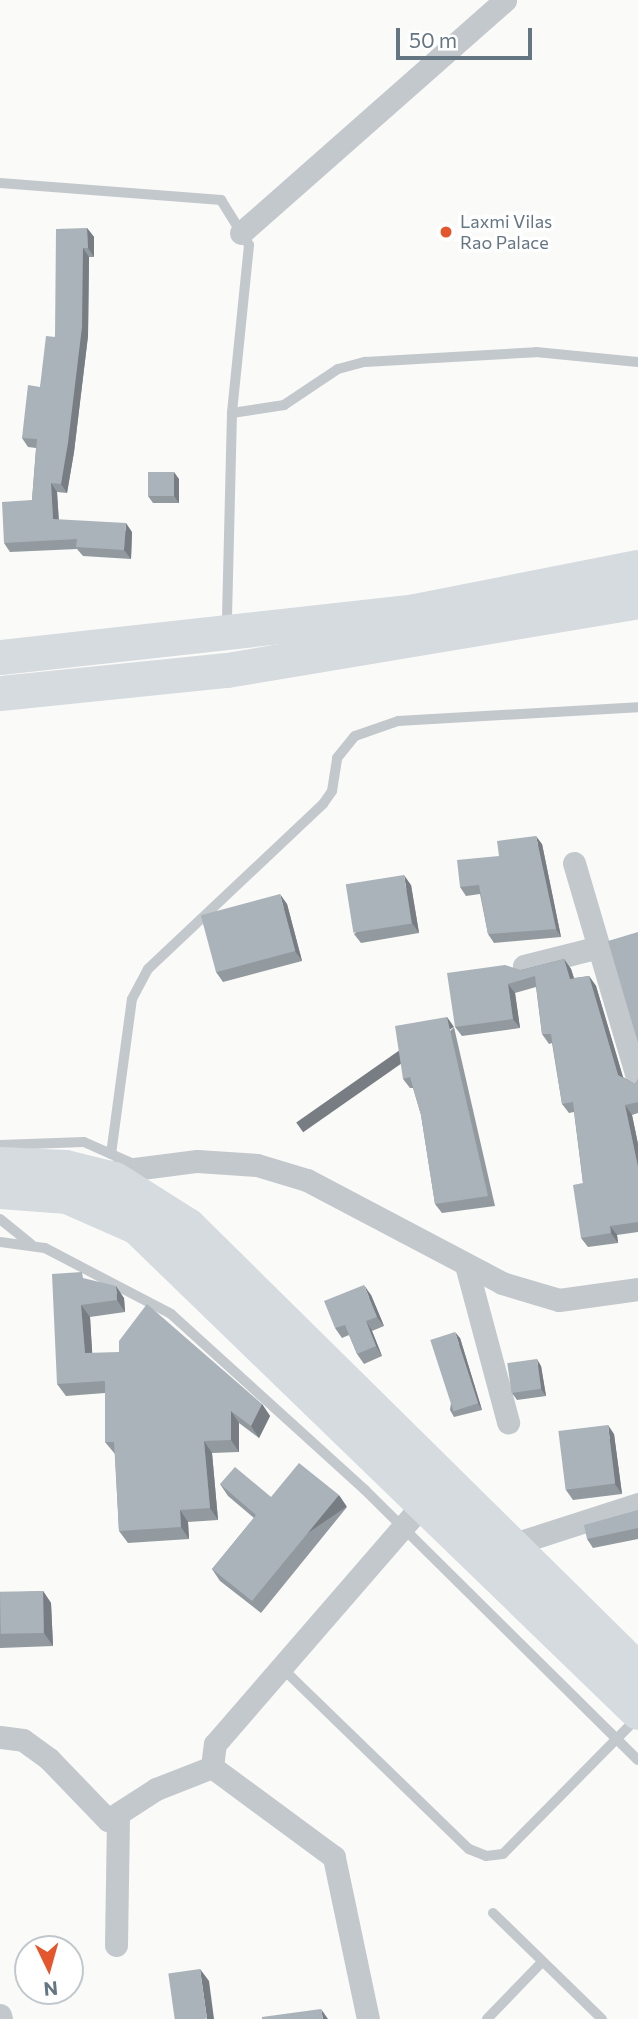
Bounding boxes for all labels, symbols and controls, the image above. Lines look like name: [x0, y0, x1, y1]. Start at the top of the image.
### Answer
scale bar: [400, 14, 536, 58]
text: 50 m: [409, 27, 457, 52]
place label: Laxmi Vilas Rao Palace: [460, 211, 552, 254]
marker: Laxmi Vilas Rao Palace: [438, 224, 454, 240]
north arrow: [14, 1935, 84, 2005]
text: N: [43, 1977, 59, 2002]

